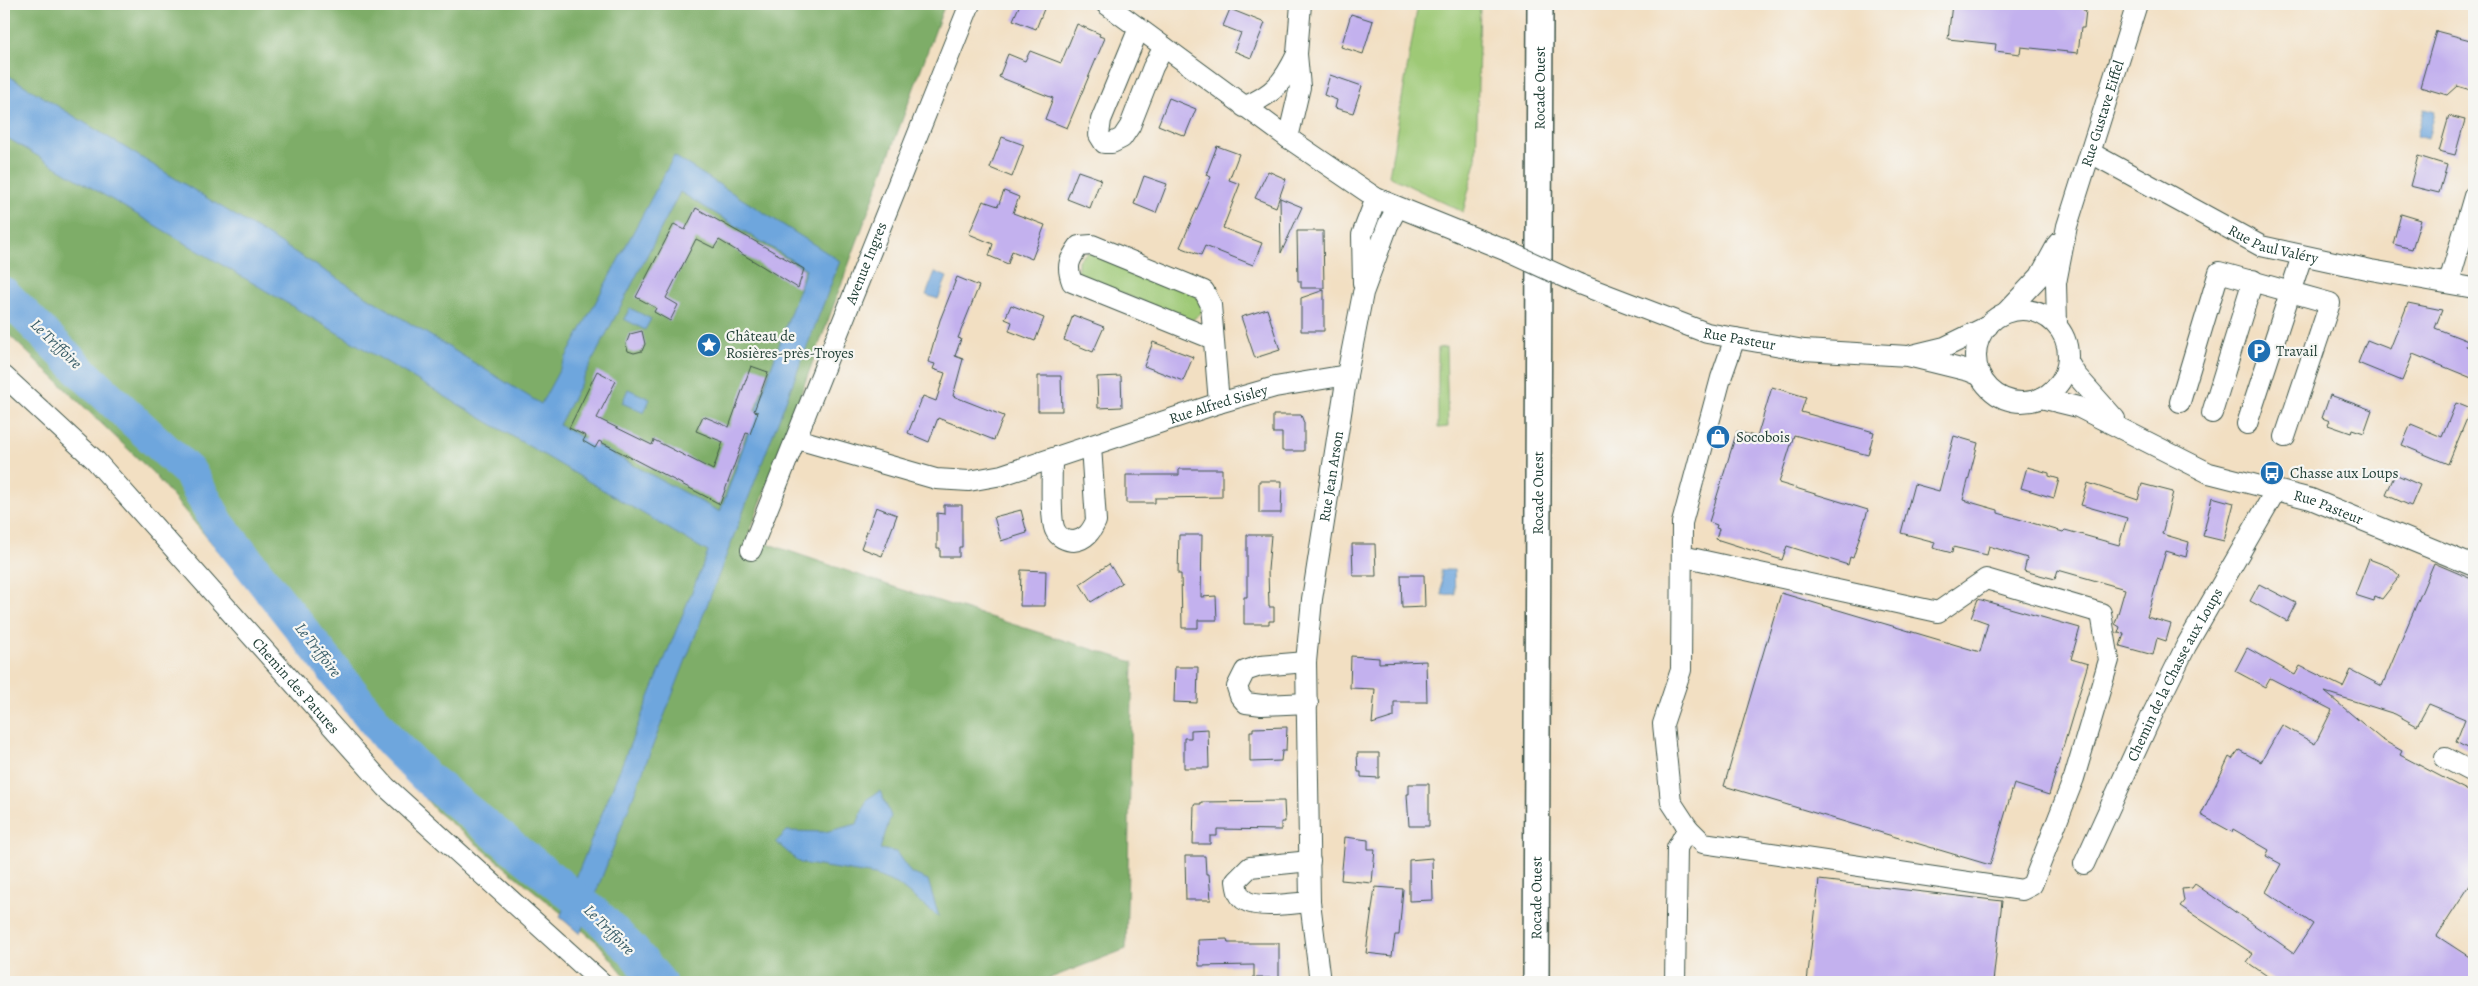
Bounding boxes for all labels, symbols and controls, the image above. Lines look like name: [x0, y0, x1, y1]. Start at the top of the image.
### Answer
street label: Rocade Ouest: [1529, 46, 1550, 130]
street label: Rue Gustave Eiffel: [2076, 57, 2129, 169]
street label: Avenue Ingres: [840, 219, 892, 308]
street label: Rue Paul Valéry: [2225, 220, 2320, 268]
water label: Le Triffoire: [25, 314, 87, 374]
street label: Rue Pasteur: [1702, 323, 1777, 355]
place label: Château de Rosières-près-Troyes: [726, 326, 854, 363]
place icon: Château de Rosières-près-Troyes: [696, 332, 722, 358]
parking icon: Travail: [2246, 338, 2272, 364]
place label: Travail: [2276, 341, 2318, 361]
street label: Rue Alfred Sisley: [1167, 380, 1270, 429]
shop icon: Socobois: [1705, 424, 1731, 450]
place label: Socobois: [1736, 427, 1790, 447]
street label: Rue Jean Arson: [1314, 430, 1348, 523]
street label: Rocade Ouest: [1528, 451, 1548, 535]
bus stop icon: Chasse aux Loups: [2259, 460, 2285, 486]
place label: Chasse aux Loups: [2290, 463, 2398, 483]
street label: Rue Pasteur: [2291, 485, 2366, 529]
street label: Chemin de la Chasse aux Loups: [2122, 584, 2227, 765]
water label: Le Triffoire: [290, 618, 346, 682]
street label: Chemin des Patures: [248, 633, 344, 738]
street label: Rocade Ouest: [1526, 856, 1547, 940]
water label: Le Triffoire: [579, 900, 639, 960]

